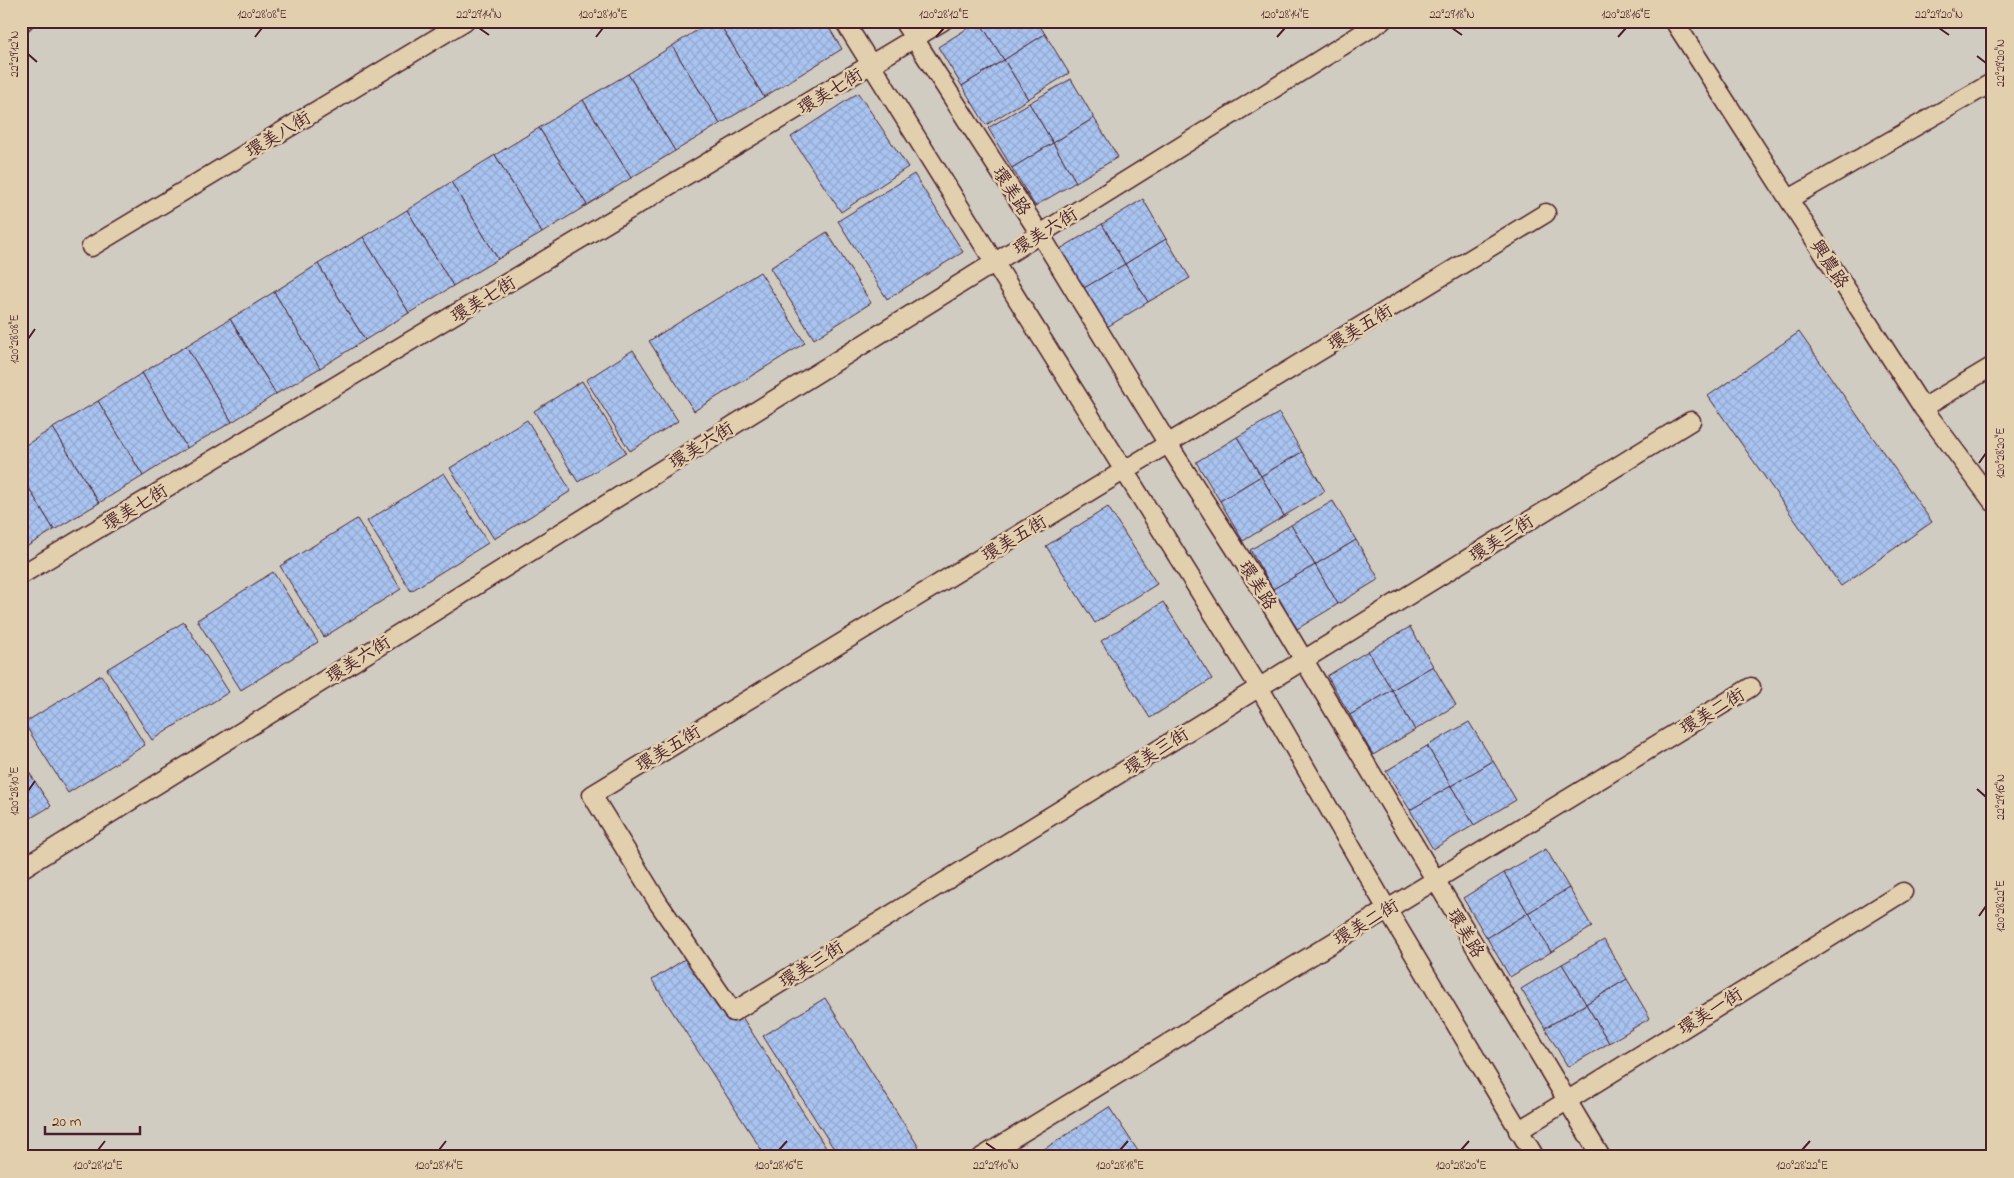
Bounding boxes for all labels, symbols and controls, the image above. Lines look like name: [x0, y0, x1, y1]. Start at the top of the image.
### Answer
text: 120°28'08"E: [237, 6, 287, 24]
text: 22°29'14"N: [456, 6, 502, 24]
text: 120°28'10"E: [579, 6, 627, 24]
text: 120°28'12"E: [919, 6, 969, 24]
text: 120°28'14"E: [1261, 6, 1309, 24]
text: 22°29'18"N: [1429, 6, 1475, 24]
text: 120°28'16"E: [1601, 6, 1651, 24]
text: 22°29'20"N: [1915, 6, 1963, 24]
text: 22°29'12"N: [6, 31, 24, 77]
text: 22°29'20"N: [1992, 39, 2010, 87]
street label: 環美七街: [793, 63, 869, 122]
street label: 環美八街: [241, 106, 317, 165]
street label: 環美路: [985, 162, 1036, 222]
street label: 環美六街: [1009, 203, 1083, 263]
street label: 興農路: [1803, 235, 1854, 295]
street label: 環美七街: [446, 271, 522, 330]
street label: 環美五街: [1323, 299, 1399, 358]
text: 120°28'08"E: [6, 314, 24, 364]
street label: 環美六街: [665, 417, 739, 477]
text: 120°28'20"E: [1992, 427, 2010, 479]
street label: 環美七街: [98, 479, 174, 538]
street label: 環美五街: [977, 510, 1053, 569]
street label: 環美三街: [1465, 510, 1539, 570]
street label: 環美路: [1231, 556, 1282, 616]
street label: 環美六街: [322, 631, 396, 691]
street label: 環美二街: [1675, 683, 1751, 742]
street label: 環美五街: [631, 720, 707, 779]
street label: 環美三街: [1120, 723, 1194, 783]
text: 120°28'10"E: [6, 767, 24, 815]
text: 22°29'16"N: [1992, 774, 2010, 820]
text: 120°28'22"E: [1992, 880, 2010, 932]
street label: 環美二街: [1329, 894, 1405, 953]
street label: 環美路: [1439, 904, 1489, 964]
street label: 環美三街: [775, 936, 849, 996]
street label: 環美一街: [1674, 983, 1748, 1043]
scale bar: [45, 1103, 140, 1135]
text: 20 m: [52, 1111, 82, 1133]
text: 120°28'12"E: [73, 1157, 123, 1175]
text: 120°28'14"E: [415, 1157, 463, 1175]
text: 120°28'16"E: [754, 1157, 804, 1175]
text: 22°29'10"N: [973, 1157, 1019, 1175]
text: 120°28'18"E: [1096, 1157, 1144, 1175]
text: 120°28'20"E: [1435, 1157, 1487, 1175]
text: 120°28'22"E: [1776, 1157, 1828, 1175]

